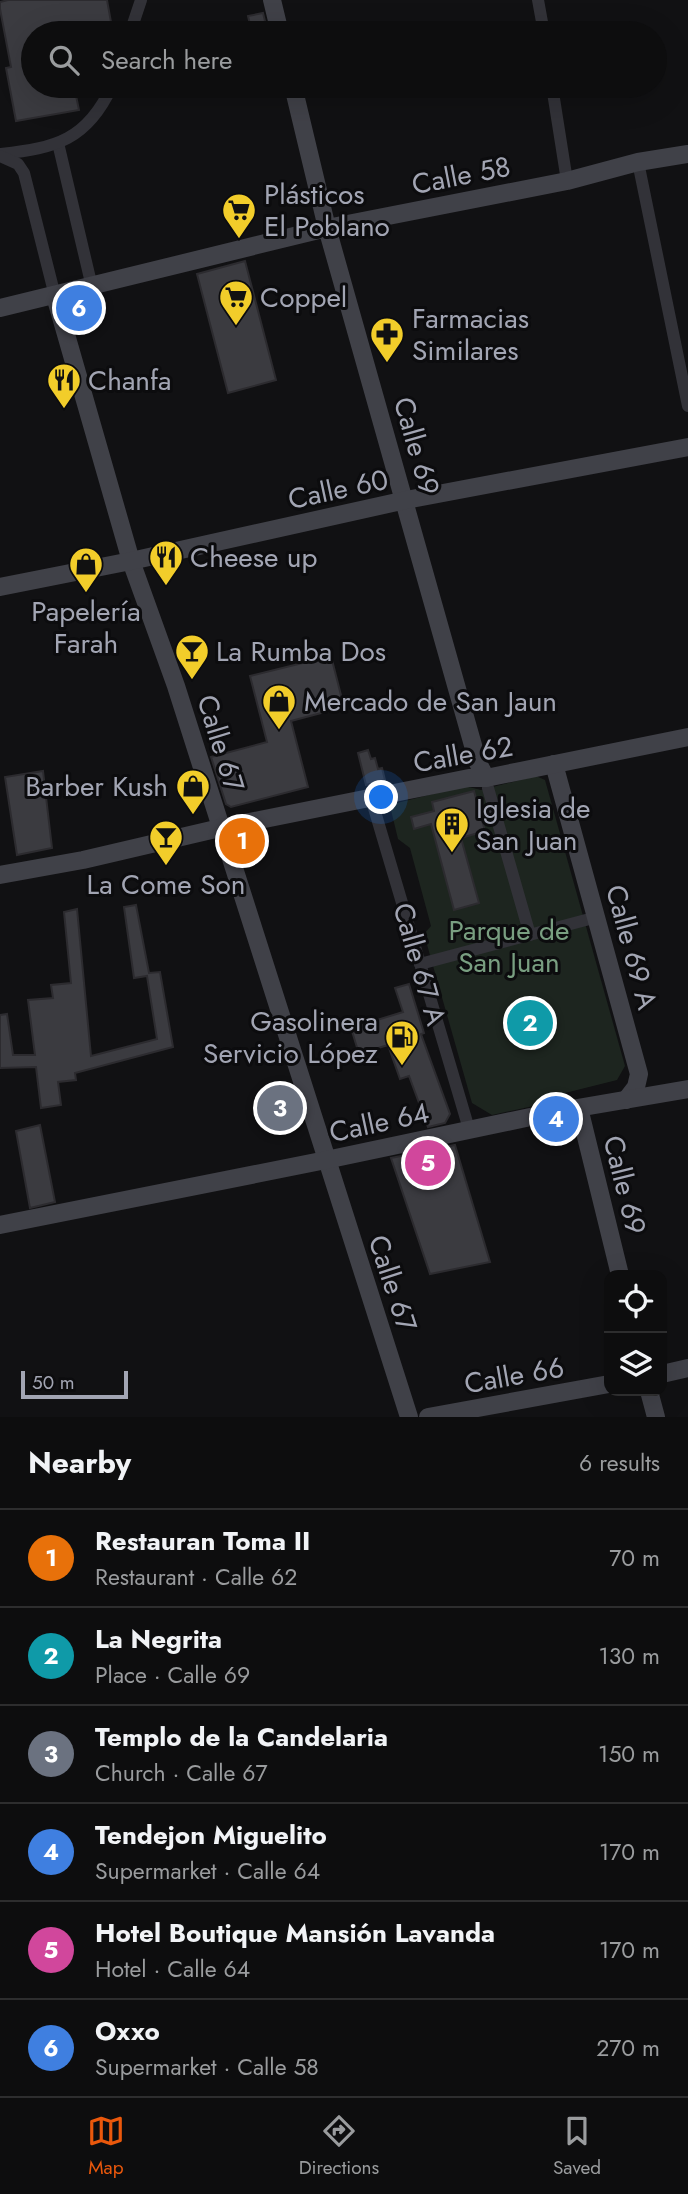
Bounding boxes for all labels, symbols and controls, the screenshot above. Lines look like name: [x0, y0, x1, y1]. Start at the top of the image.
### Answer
search box: [21, 21, 667, 98]
icon: search: [45, 41, 83, 79]
text: Search here: [101, 41, 233, 79]
street label: Calle 58: [408, 146, 514, 205]
place label: Plásticos El Poblano: [264, 174, 390, 247]
supermarket icon: Plásticos El Poblano: [220, 191, 258, 240]
place label: Coppel: [260, 277, 347, 318]
supermarket icon: Coppel: [217, 278, 255, 327]
pin: 6: [56, 282, 102, 334]
place label: Farmacias Similares: [412, 298, 529, 371]
pharmacy icon: Farmacias Similares: [368, 315, 406, 364]
place label: Chanfa: [88, 360, 172, 401]
restaurant icon: Chanfa: [45, 361, 83, 410]
street label: Calle 69: [383, 392, 450, 500]
street label: Calle 60: [284, 459, 392, 520]
place label: Cheese up: [190, 537, 318, 578]
restaurant icon: Cheese up: [147, 538, 185, 587]
shop icon: Papelería Farah: [67, 545, 105, 594]
place label: Papelería Farah: [31, 591, 141, 664]
place label: La Rumba Dos: [216, 631, 386, 672]
bar icon: La Rumba Dos: [173, 632, 211, 681]
place label: Mercado de San Jaun: [304, 681, 557, 722]
shop icon: Mercado de San Jaun: [260, 682, 298, 731]
street label: Calle 67: [186, 690, 255, 797]
street label: Calle 62: [410, 726, 516, 783]
place label: Barber Kush: [25, 766, 168, 807]
shop icon: Barber Kush: [174, 767, 212, 816]
your location: [364, 780, 398, 814]
place label: Iglesia de San Juan: [476, 788, 591, 861]
building icon: Iglesia de San Juan: [433, 805, 471, 854]
pin: 1: [219, 815, 265, 867]
bar icon: La Come Son: [147, 818, 185, 867]
place label: La Come Son: [87, 864, 245, 905]
street label: Calle 69 A: [595, 880, 668, 1015]
street label: Calle 67 A: [382, 898, 457, 1031]
park label: Parque de San Juan: [448, 910, 570, 983]
pin: 2: [507, 997, 553, 1049]
place label: Gasolinera Servicio López: [203, 1001, 378, 1074]
fuel station icon: Gasolinera Servicio López: [383, 1018, 421, 1067]
pin: 3: [257, 1082, 303, 1134]
street label: Calle 64: [326, 1092, 433, 1153]
pin: 4: [533, 1093, 579, 1145]
street label: Calle 69: [592, 1131, 657, 1239]
pin: 5: [405, 1137, 451, 1189]
street label: Calle 67: [358, 1230, 427, 1337]
map controls: [604, 1270, 667, 1396]
button: locate: [604, 1270, 667, 1333]
button: layers: [604, 1333, 667, 1396]
street label: Calle 66: [461, 1347, 567, 1404]
scale bar: [21, 1368, 128, 1400]
text: 50 m: [32, 1369, 75, 1396]
text: Nearby: [28, 1441, 131, 1484]
text: 6 results: [579, 1446, 660, 1480]
text: Restauran Toma II: [95, 1522, 310, 1560]
text: 1: [45, 1541, 57, 1575]
text: 70 m: [609, 1541, 660, 1575]
text: Restaurant · Calle 62: [95, 1560, 297, 1594]
text: La Negrita: [95, 1620, 222, 1658]
text: 2: [43, 1639, 59, 1673]
text: 130 m: [598, 1639, 660, 1673]
text: Place · Calle 69: [95, 1658, 250, 1692]
text: Templo de la Candelaria: [95, 1718, 388, 1756]
text: 3: [44, 1737, 58, 1771]
text: 150 m: [598, 1737, 660, 1771]
text: Church · Calle 67: [95, 1756, 268, 1790]
text: Tendejon Miguelito: [95, 1816, 327, 1854]
text: 4: [43, 1835, 59, 1869]
text: 170 m: [599, 1835, 660, 1869]
text: Supermarket · Calle 64: [95, 1854, 320, 1888]
text: Hotel Boutique Mansión Lavanda: [95, 1914, 495, 1952]
text: 5: [44, 1933, 58, 1967]
text: 170 m: [599, 1933, 660, 1967]
text: Hotel · Calle 64: [95, 1952, 250, 1986]
text: Oxxo: [95, 2012, 160, 2050]
text: 6: [43, 2031, 59, 2065]
text: 270 m: [596, 2031, 660, 2065]
text: Supermarket · Calle 58: [95, 2050, 319, 2084]
tab: Map: [87, 2112, 125, 2181]
tab: Directions: [299, 2112, 379, 2181]
tab: Saved: [553, 2112, 601, 2181]

